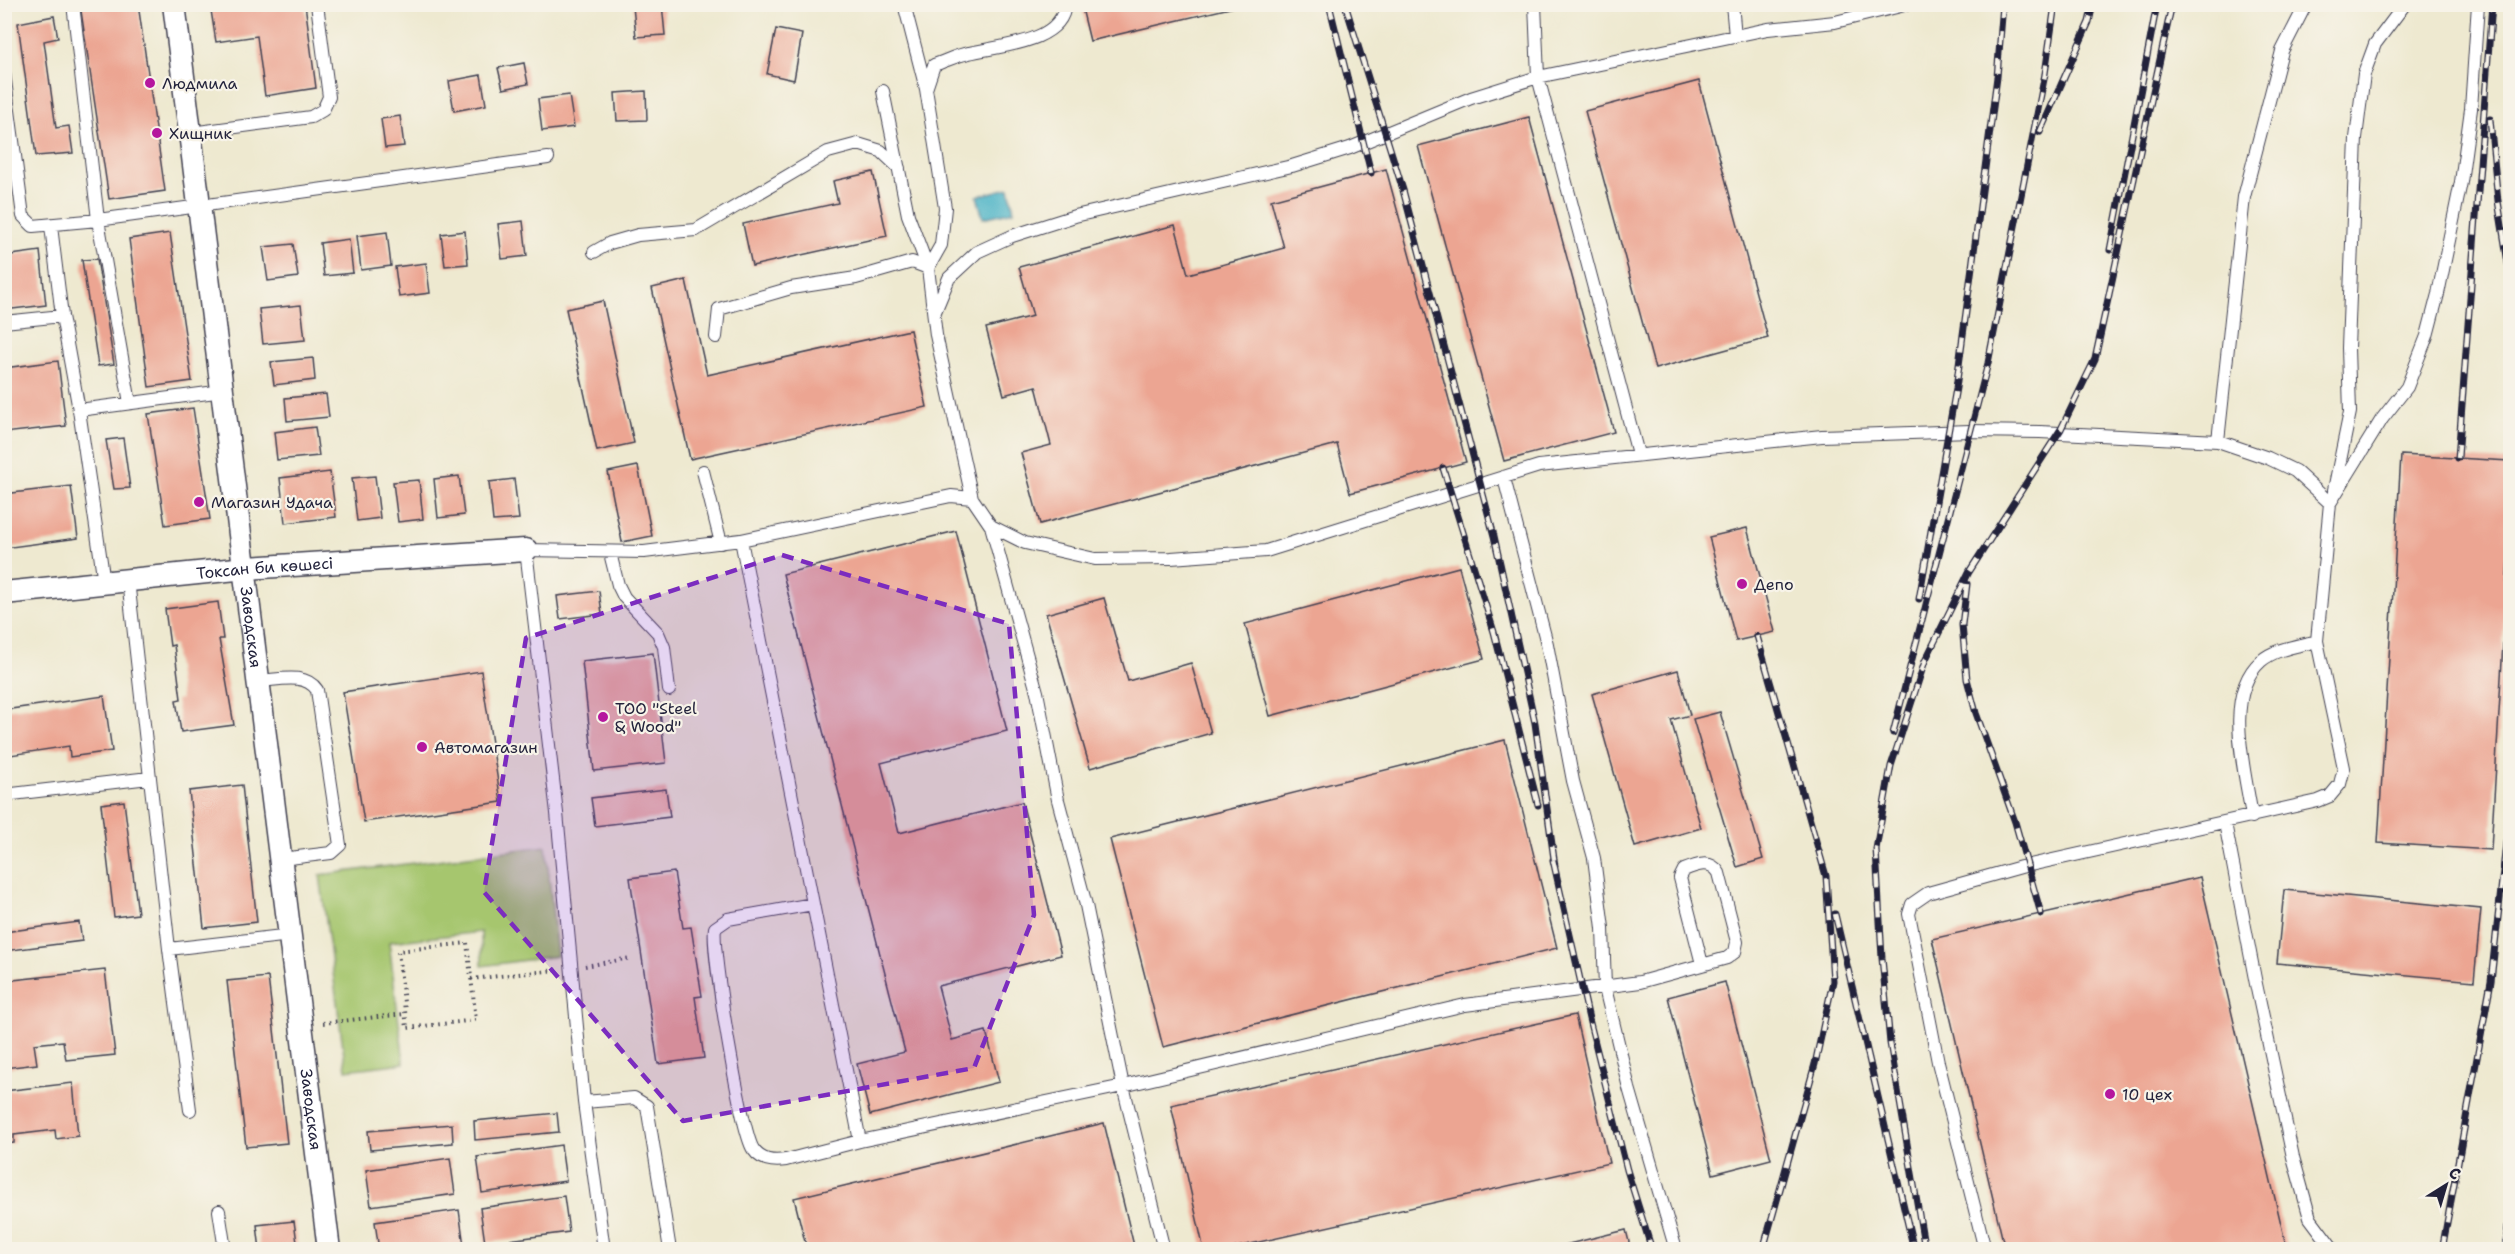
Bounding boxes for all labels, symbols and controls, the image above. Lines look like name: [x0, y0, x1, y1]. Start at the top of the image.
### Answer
place label: Людмила: [162, 73, 238, 94]
marker: Людмила: [143, 76, 157, 90]
place label: Хищник: [169, 123, 232, 144]
marker: Хищник: [150, 126, 164, 140]
place label: Магазин Удача: [211, 492, 333, 513]
marker: Магазин Удача: [192, 495, 206, 509]
street label: Токсан би көшесі: [195, 552, 334, 584]
place label: Депо: [1754, 574, 1794, 595]
marker: Депо: [1735, 577, 1749, 591]
street label: Заводская: [236, 585, 267, 669]
place label: TOO "Steel & Wood": [615, 698, 697, 737]
marker: TOO "Steel & Wood": [596, 710, 610, 724]
place label: Автомагазин: [434, 737, 538, 758]
marker: Автомагазин: [415, 740, 429, 754]
street label: Заводская: [296, 1068, 326, 1151]
place label: 10 цех: [2122, 1084, 2172, 1105]
marker: 10 цех: [2103, 1087, 2117, 1101]
north arrow: [2416, 1155, 2476, 1215]
text: С: [2444, 1162, 2465, 1185]

